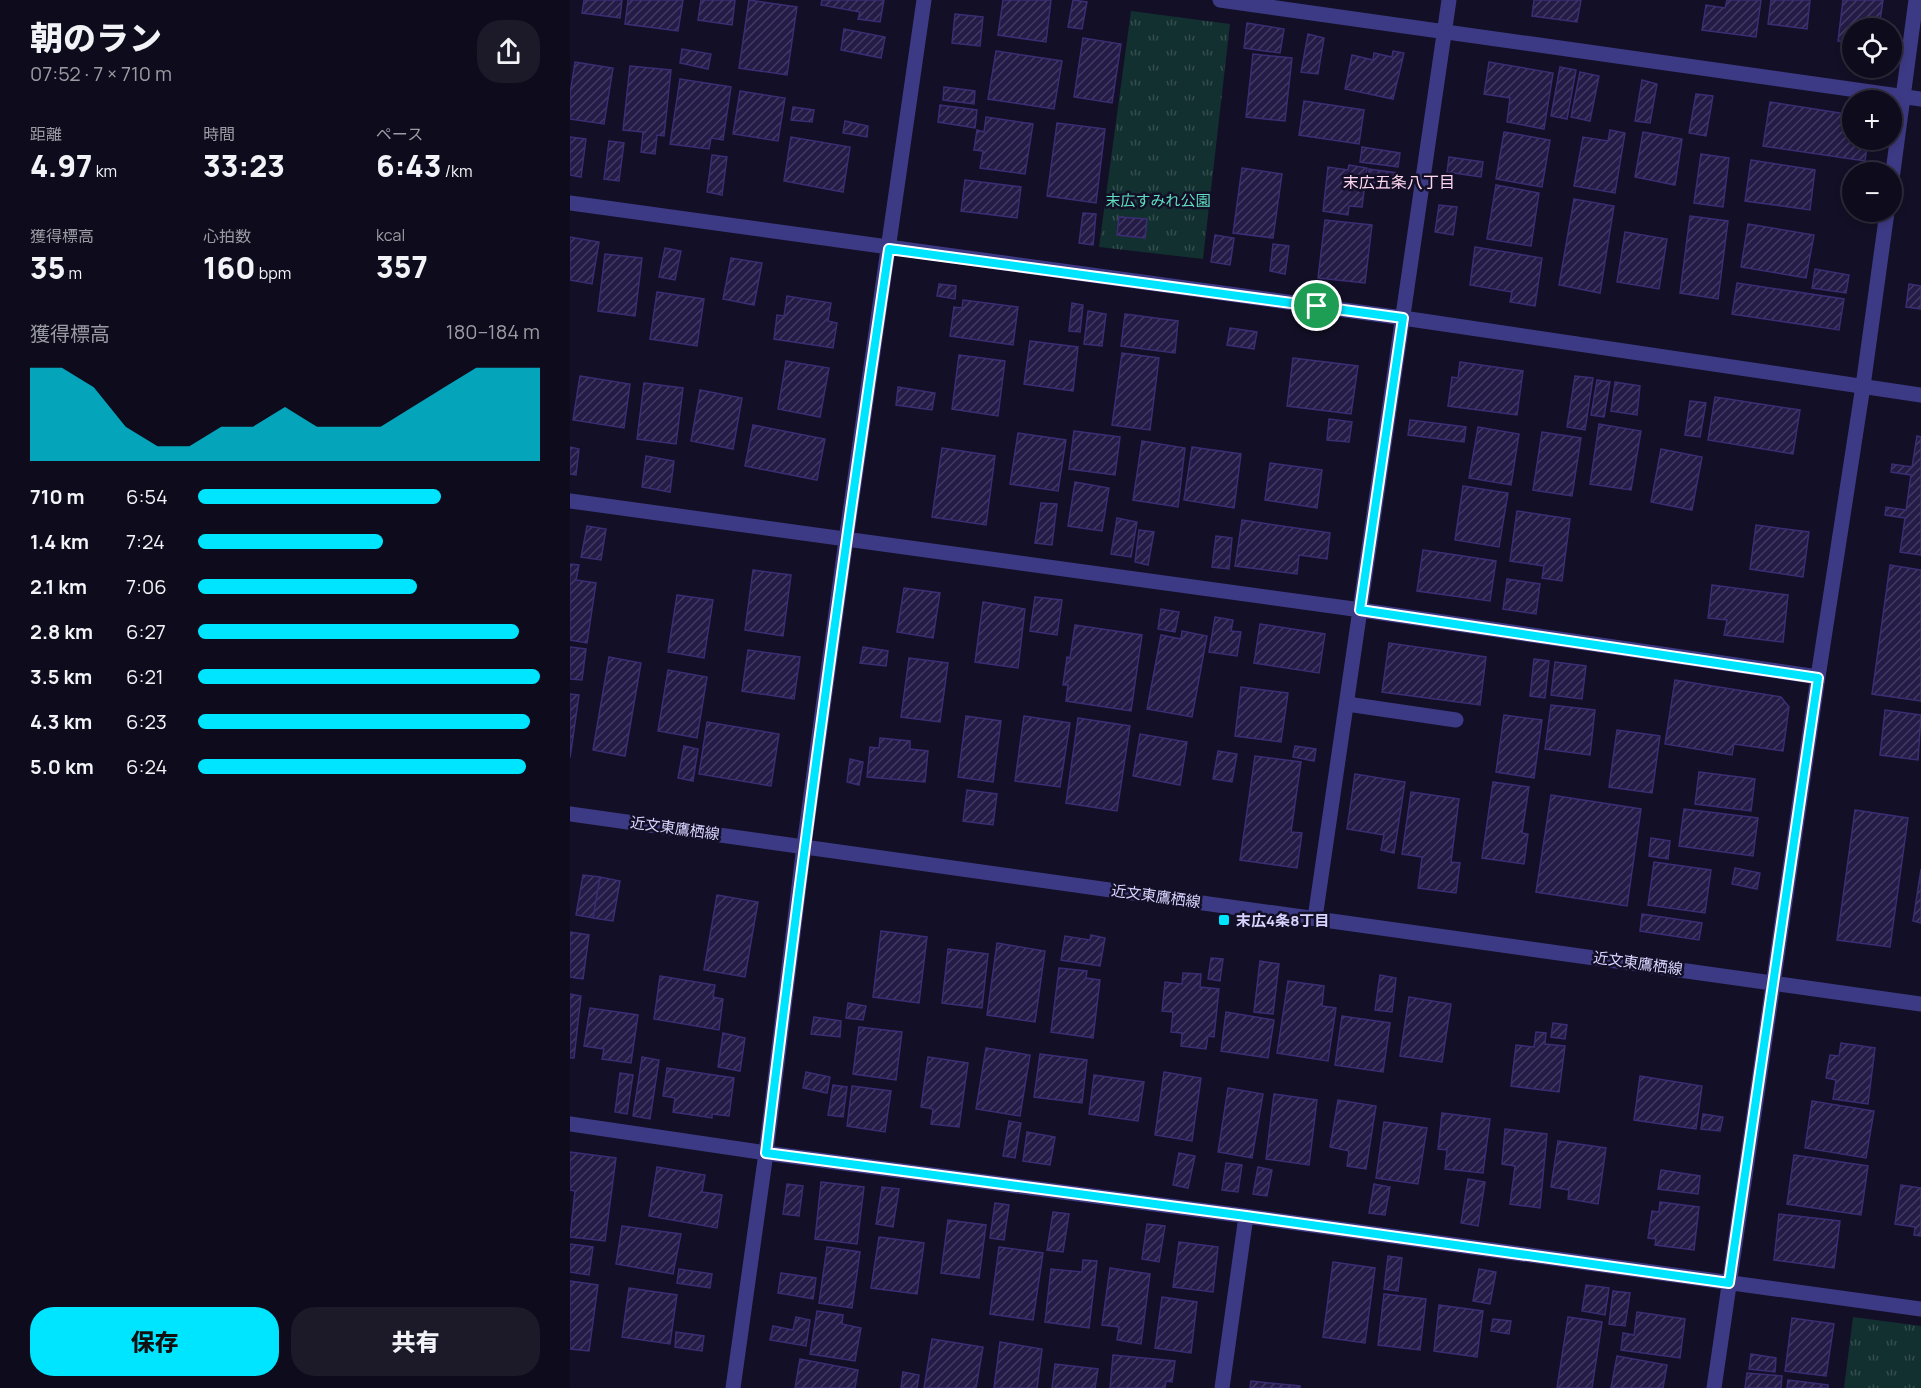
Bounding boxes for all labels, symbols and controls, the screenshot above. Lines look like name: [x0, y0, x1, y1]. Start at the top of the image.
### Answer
text: 朝のラン: [30, 15, 162, 60]
map controls: [1842, 18, 1902, 222]
button: locate: [1842, 18, 1902, 78]
button: share: [477, 20, 540, 83]
text: 07:52 · 7 × 710 m: [30, 60, 172, 87]
button: +: [1842, 90, 1902, 150]
text: 距離: [30, 123, 62, 145]
text: 時間: [203, 123, 235, 145]
text: ペース: [376, 123, 423, 145]
text: 4.97: [30, 145, 92, 186]
text: 33:23: [203, 145, 285, 186]
text: 6:43: [376, 145, 442, 186]
text: km: [92, 160, 117, 182]
text: /km: [442, 160, 472, 182]
button: −: [1842, 162, 1902, 222]
district label: 末広五条八丁目: [1343, 171, 1455, 193]
park label: 末広すみれ公園: [1105, 190, 1211, 211]
text: kcal: [376, 224, 405, 246]
text: 獲得標高: [30, 225, 94, 247]
text: 心拍数: [203, 225, 251, 247]
text: 357: [376, 246, 428, 287]
text: 35: [30, 247, 65, 288]
text: 160: [203, 247, 256, 288]
text: m: [65, 262, 82, 284]
text: bpm: [256, 262, 291, 284]
pin: [1291, 280, 1342, 331]
icon: arrive: [1300, 289, 1333, 322]
text: 180–184 m: [446, 318, 540, 345]
text: 獲得標高: [30, 320, 110, 347]
text: 710 m: [30, 483, 85, 510]
text: 6:54: [126, 483, 168, 510]
text: 1.4 km: [30, 528, 89, 555]
text: 7:24: [126, 528, 165, 555]
text: 2.1 km: [30, 573, 87, 600]
text: 7:06: [126, 573, 167, 600]
text: 2.8 km: [30, 618, 93, 645]
text: 6:27: [126, 618, 166, 645]
text: 3.5 km: [30, 663, 92, 690]
text: 6:21: [126, 663, 164, 690]
text: 4.3 km: [30, 708, 92, 735]
text: 6:23: [126, 708, 167, 735]
text: 5.0 km: [30, 753, 94, 780]
text: 6:24: [126, 753, 167, 780]
street label: 近文東鷹栖線: [629, 811, 721, 845]
street label: 近文東鷹栖線: [1110, 879, 1202, 913]
place label: 末広4条8丁目: [1236, 910, 1329, 931]
marker: 末広4条8丁目: [1217, 913, 1231, 927]
street label: 近文東鷹栖線: [1592, 946, 1684, 980]
button: 保存: [30, 1307, 279, 1376]
button: 共有: [291, 1307, 540, 1376]

